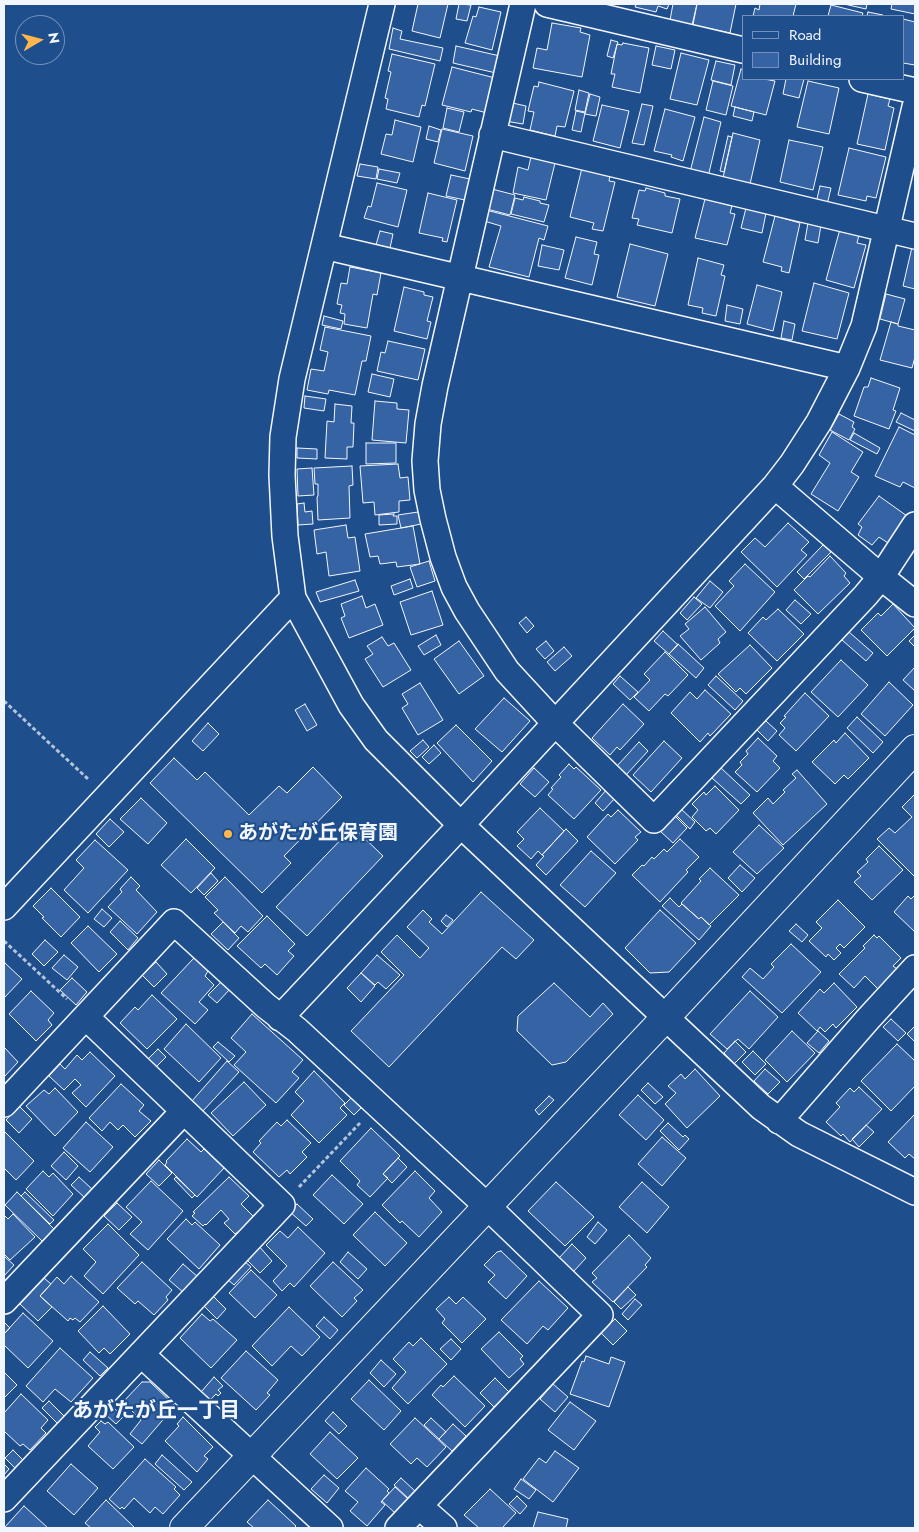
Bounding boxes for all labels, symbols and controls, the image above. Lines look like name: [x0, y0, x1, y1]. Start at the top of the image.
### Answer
north arrow: [15, 15, 65, 65]
legend: [742, 15, 904, 80]
text: Road: [789, 24, 821, 46]
text: N: [43, 31, 65, 45]
text: Building: [789, 49, 841, 71]
place label: あがたが丘保育園: [238, 822, 398, 846]
marker: あがたが丘保育園: [222, 828, 234, 840]
district label: あがたが丘一丁目: [72, 1399, 240, 1425]

